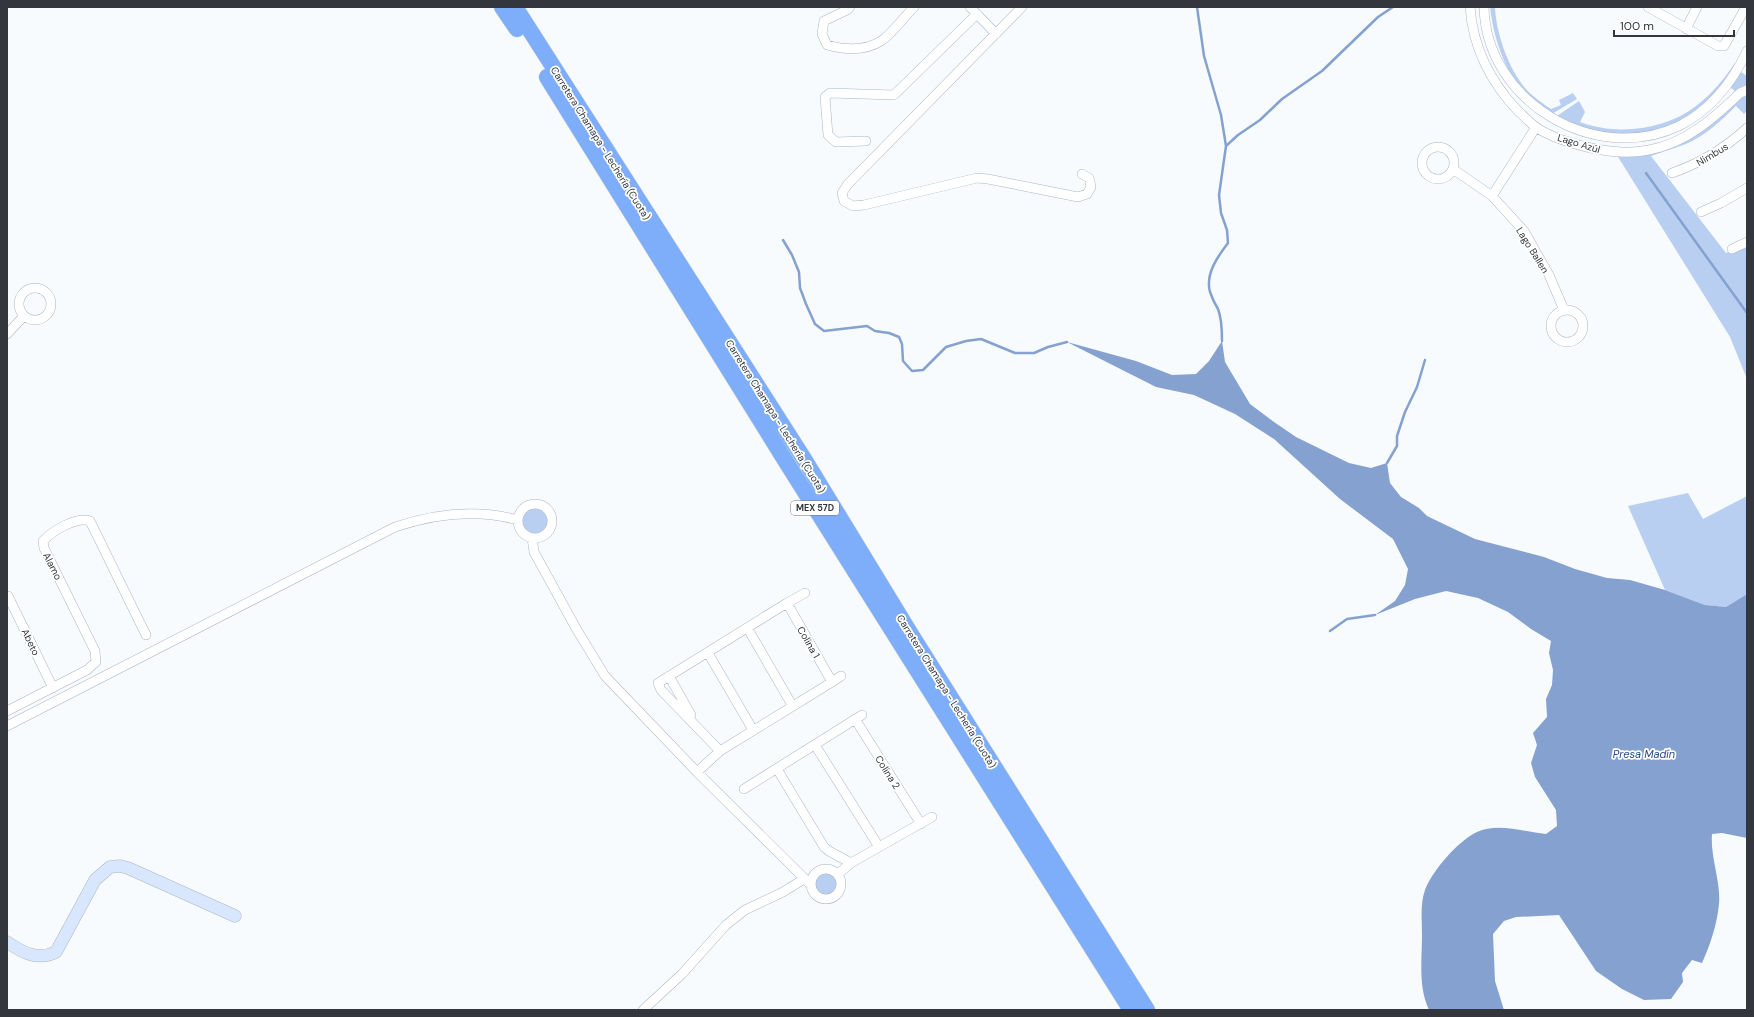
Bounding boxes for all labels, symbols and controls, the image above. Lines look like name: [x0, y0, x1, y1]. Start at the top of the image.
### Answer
scale bar: [1614, 12, 1734, 38]
text: 100 m: [1620, 18, 1654, 34]
street label: Carretera Chamapa - Lechería (Cuota): [548, 64, 654, 223]
street label: Lago Azúl: [1556, 131, 1602, 156]
street label: Nimbus: [1694, 140, 1731, 169]
street label: Lago Ballen: [1513, 225, 1552, 276]
street label: Carretera Chamapa - Lechería (Cuota): [723, 337, 829, 496]
road number: MEX 57D: [791, 501, 839, 515]
street label: Alamo: [40, 550, 65, 582]
street label: Carretera Chamapa - Lechería (Cuota): [894, 612, 1000, 771]
street label: Colina 1: [794, 624, 823, 661]
street label: Abeto: [19, 627, 43, 658]
water label: Presa Madín: [1613, 747, 1675, 761]
street label: Colina 2: [872, 753, 903, 792]

